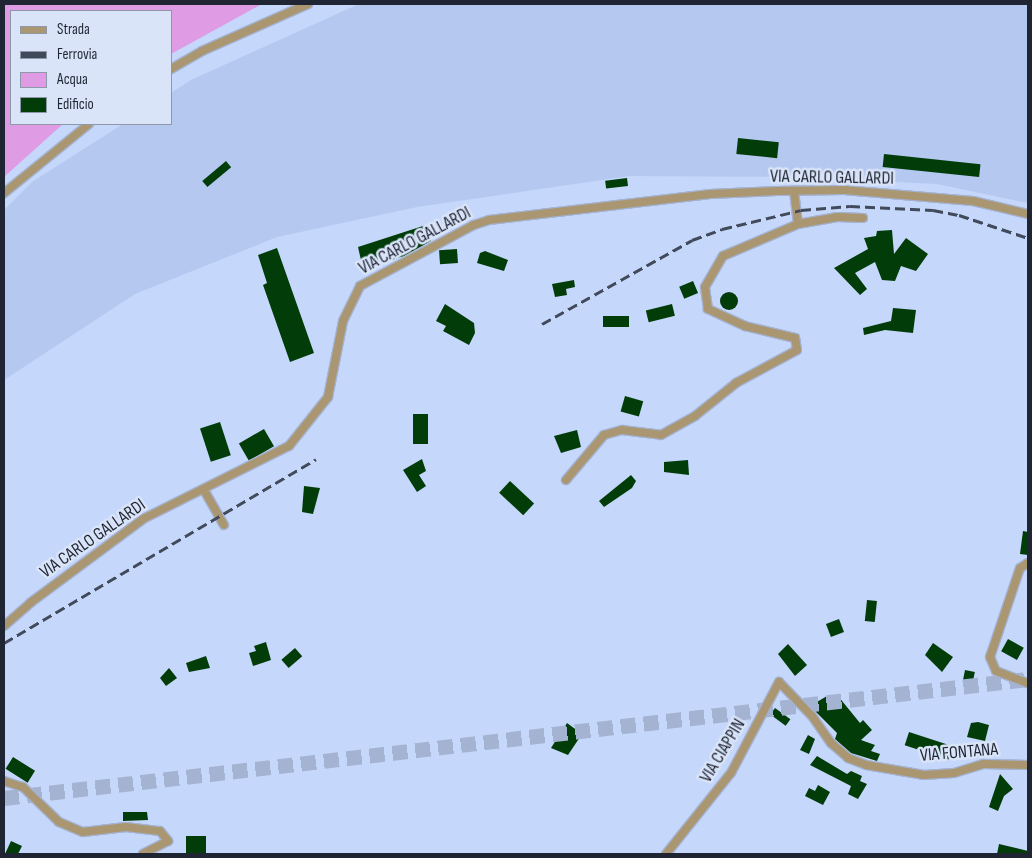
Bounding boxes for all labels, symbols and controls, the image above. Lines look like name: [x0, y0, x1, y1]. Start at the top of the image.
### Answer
legend: [10, 10, 172, 125]
text: Strada: [57, 20, 90, 39]
text: Ferrovia: [57, 45, 97, 64]
text: Acqua: [57, 70, 88, 89]
text: Edificio: [57, 95, 94, 114]
street label: VIA CARLO GALLARDI: [770, 166, 894, 190]
street label: VIA CARLO GALLARDI: [355, 202, 475, 280]
street label: VIA CARLO GALLARDI: [36, 495, 150, 583]
street label: VIA CIAPPIN: [696, 715, 750, 787]
street label: VIA FONTANA: [919, 739, 999, 767]

